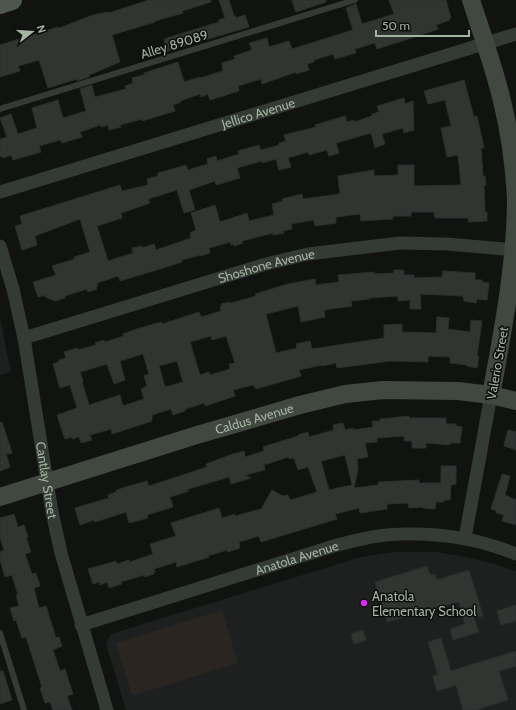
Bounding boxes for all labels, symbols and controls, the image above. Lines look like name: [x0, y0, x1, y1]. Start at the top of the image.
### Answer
north arrow: [12, 12, 52, 52]
scale bar: [376, 12, 469, 38]
text: 50 m: [382, 18, 410, 33]
text: N: [34, 23, 49, 35]
street label: Alley 89089: [138, 26, 210, 62]
street label: Jellico Avenue: [219, 94, 297, 132]
street label: Shoshone Avenue: [216, 245, 316, 286]
street label: Valerio Street: [483, 325, 511, 401]
street label: Caldus Avenue: [213, 399, 296, 437]
street label: Cantlay Street: [33, 440, 61, 521]
street label: Anatola Avenue: [253, 537, 341, 578]
place label: Anatola Elementary School: [372, 588, 476, 619]
marker: Anatola Elementary School: [359, 598, 369, 608]

